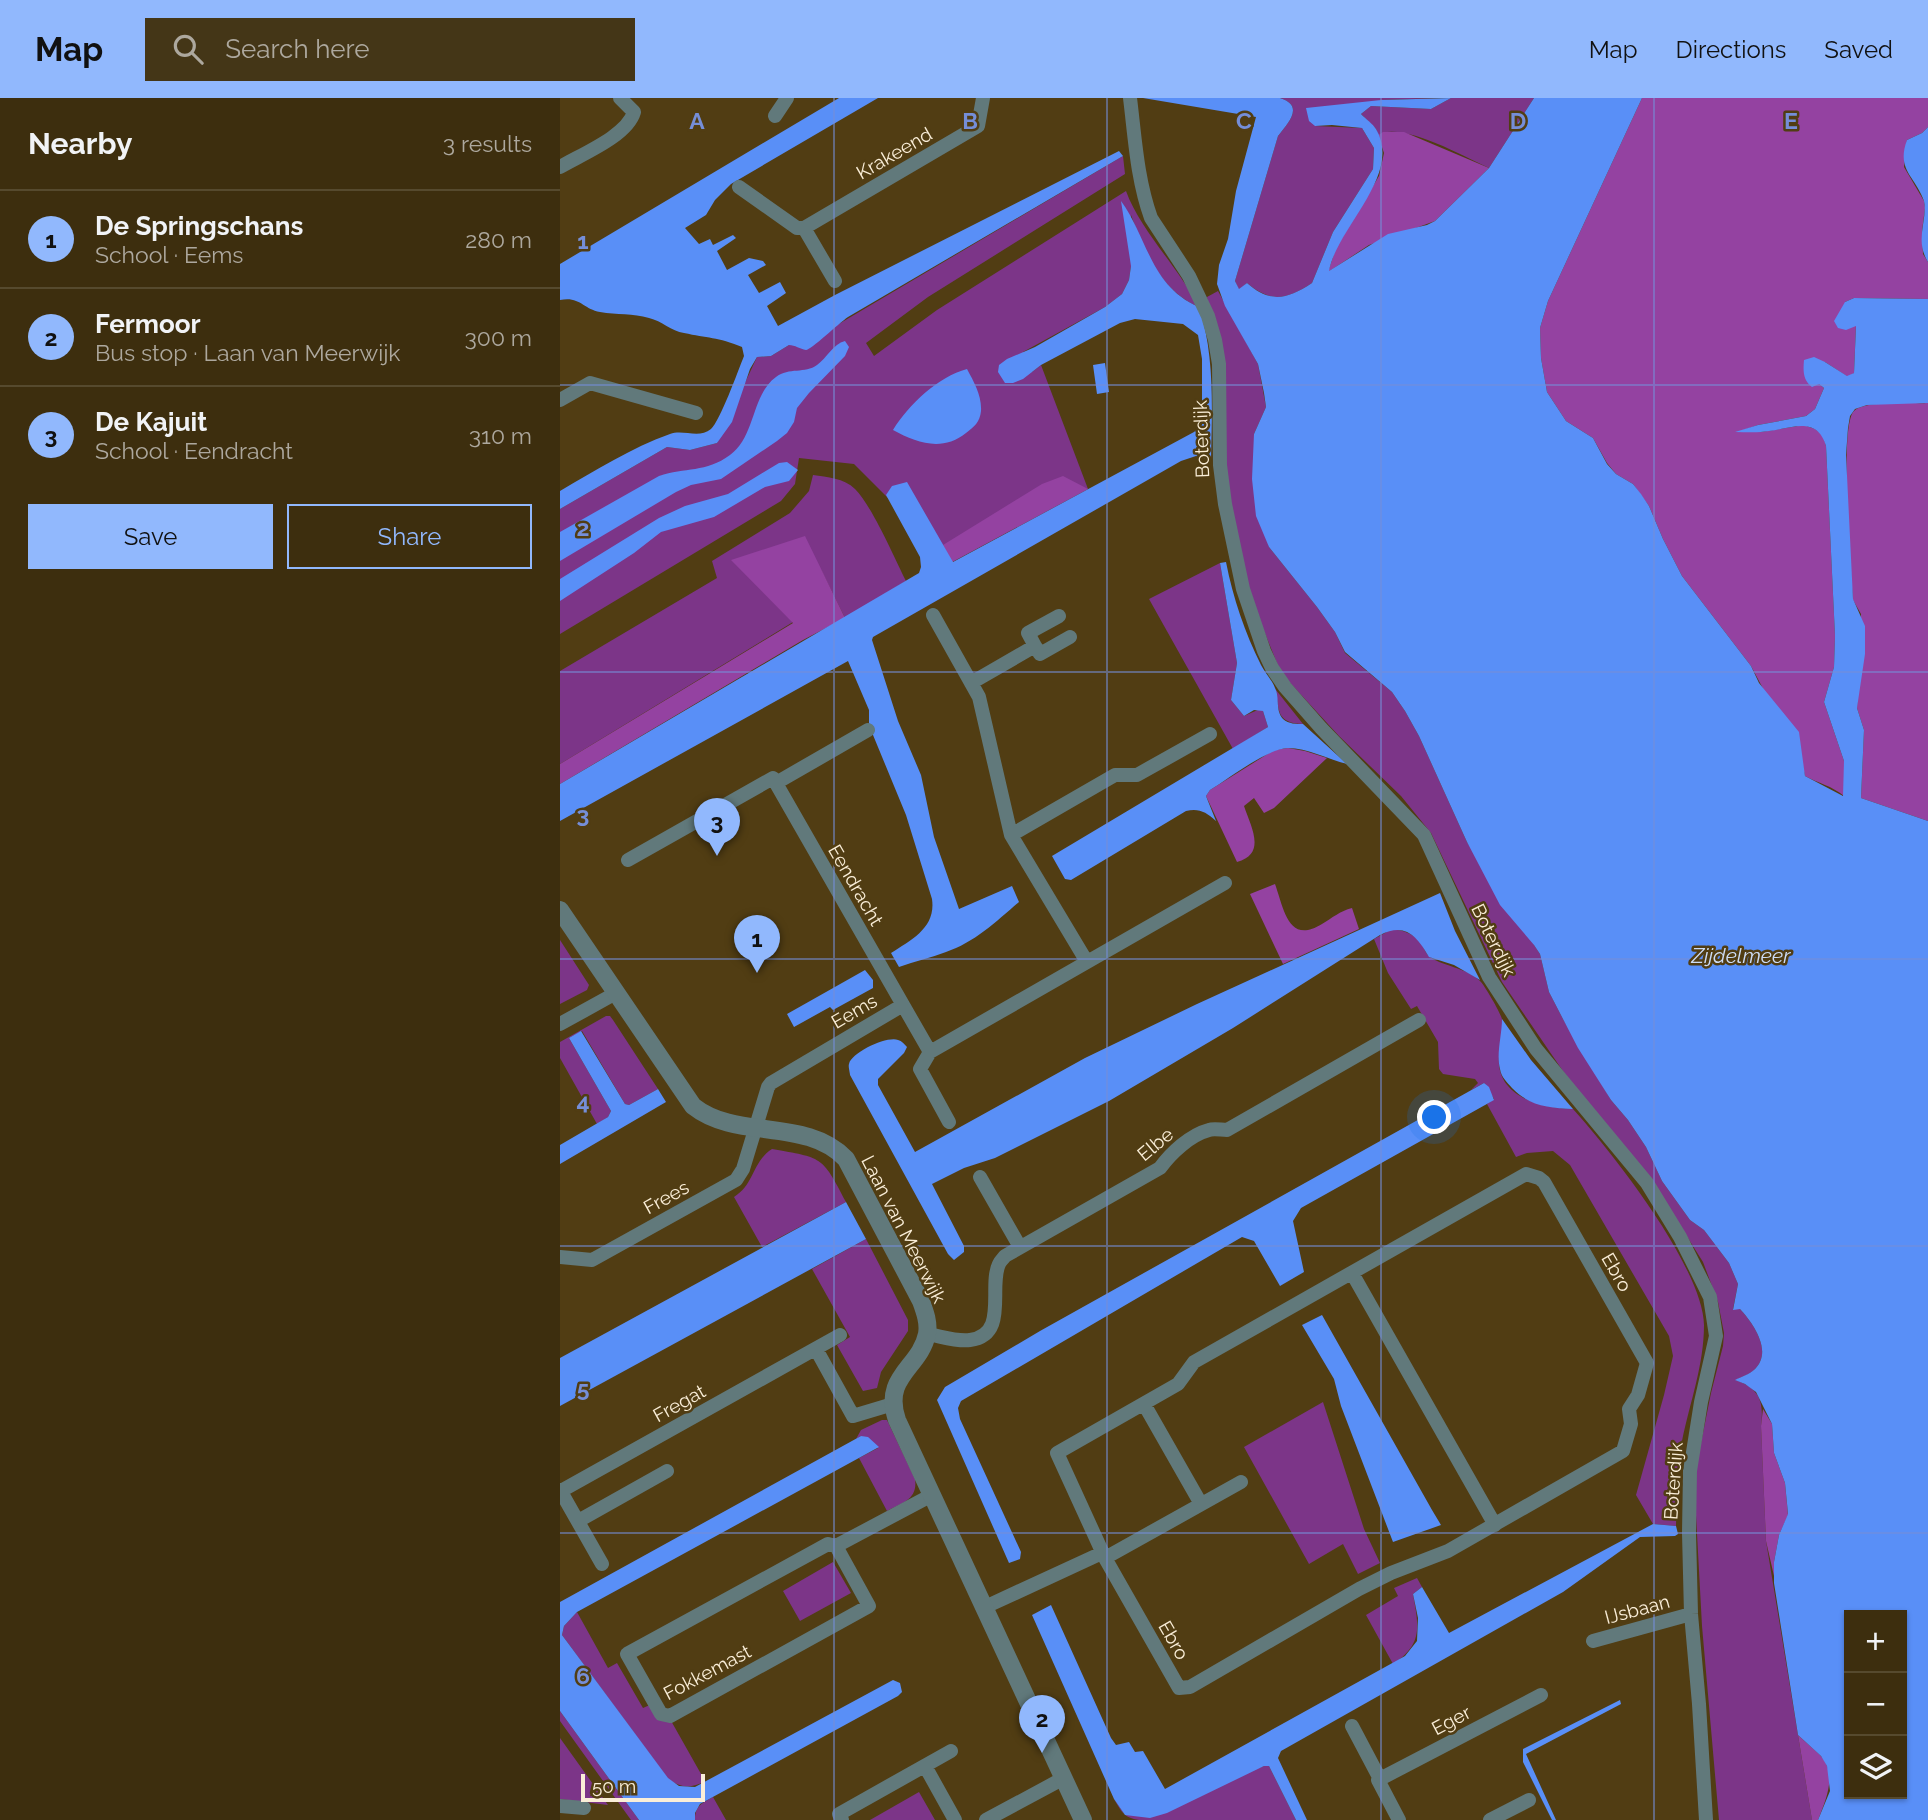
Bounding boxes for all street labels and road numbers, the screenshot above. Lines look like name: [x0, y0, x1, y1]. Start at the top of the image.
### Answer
street label: Krakeend: [852, 122, 936, 184]
street label: Boterdijk: [1189, 400, 1213, 478]
street label: Eendracht: [824, 840, 888, 930]
street label: Boterdijk: [1467, 900, 1521, 980]
street label: Eems: [827, 989, 881, 1033]
street label: Elbe: [1133, 1123, 1177, 1165]
street label: Laan van Meerwijk: [857, 1151, 951, 1307]
street label: Frees: [640, 1176, 692, 1218]
street label: Ebro: [1597, 1249, 1637, 1295]
street label: Fregat: [649, 1379, 710, 1426]
street label: Boterdijk: [1659, 1441, 1687, 1521]
street label: IJsbaan: [1602, 1590, 1672, 1628]
street label: Ebro: [1154, 1617, 1194, 1663]
street label: Fokkemast: [659, 1639, 755, 1704]
street label: Eger: [1428, 1701, 1474, 1739]

